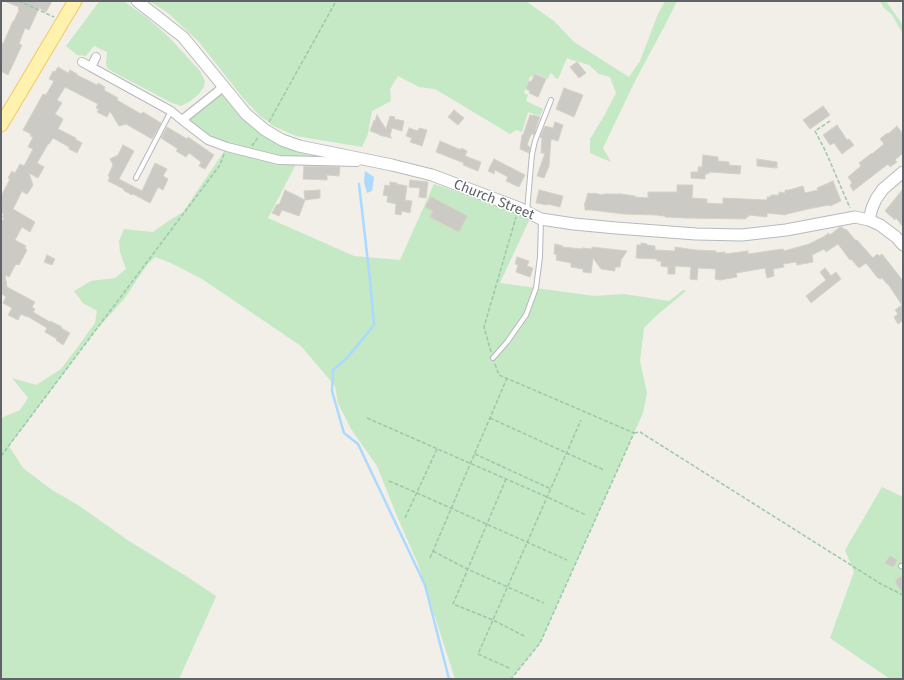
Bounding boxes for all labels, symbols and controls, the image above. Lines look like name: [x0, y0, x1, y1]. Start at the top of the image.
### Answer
street label: Church Street: [451, 176, 537, 224]

